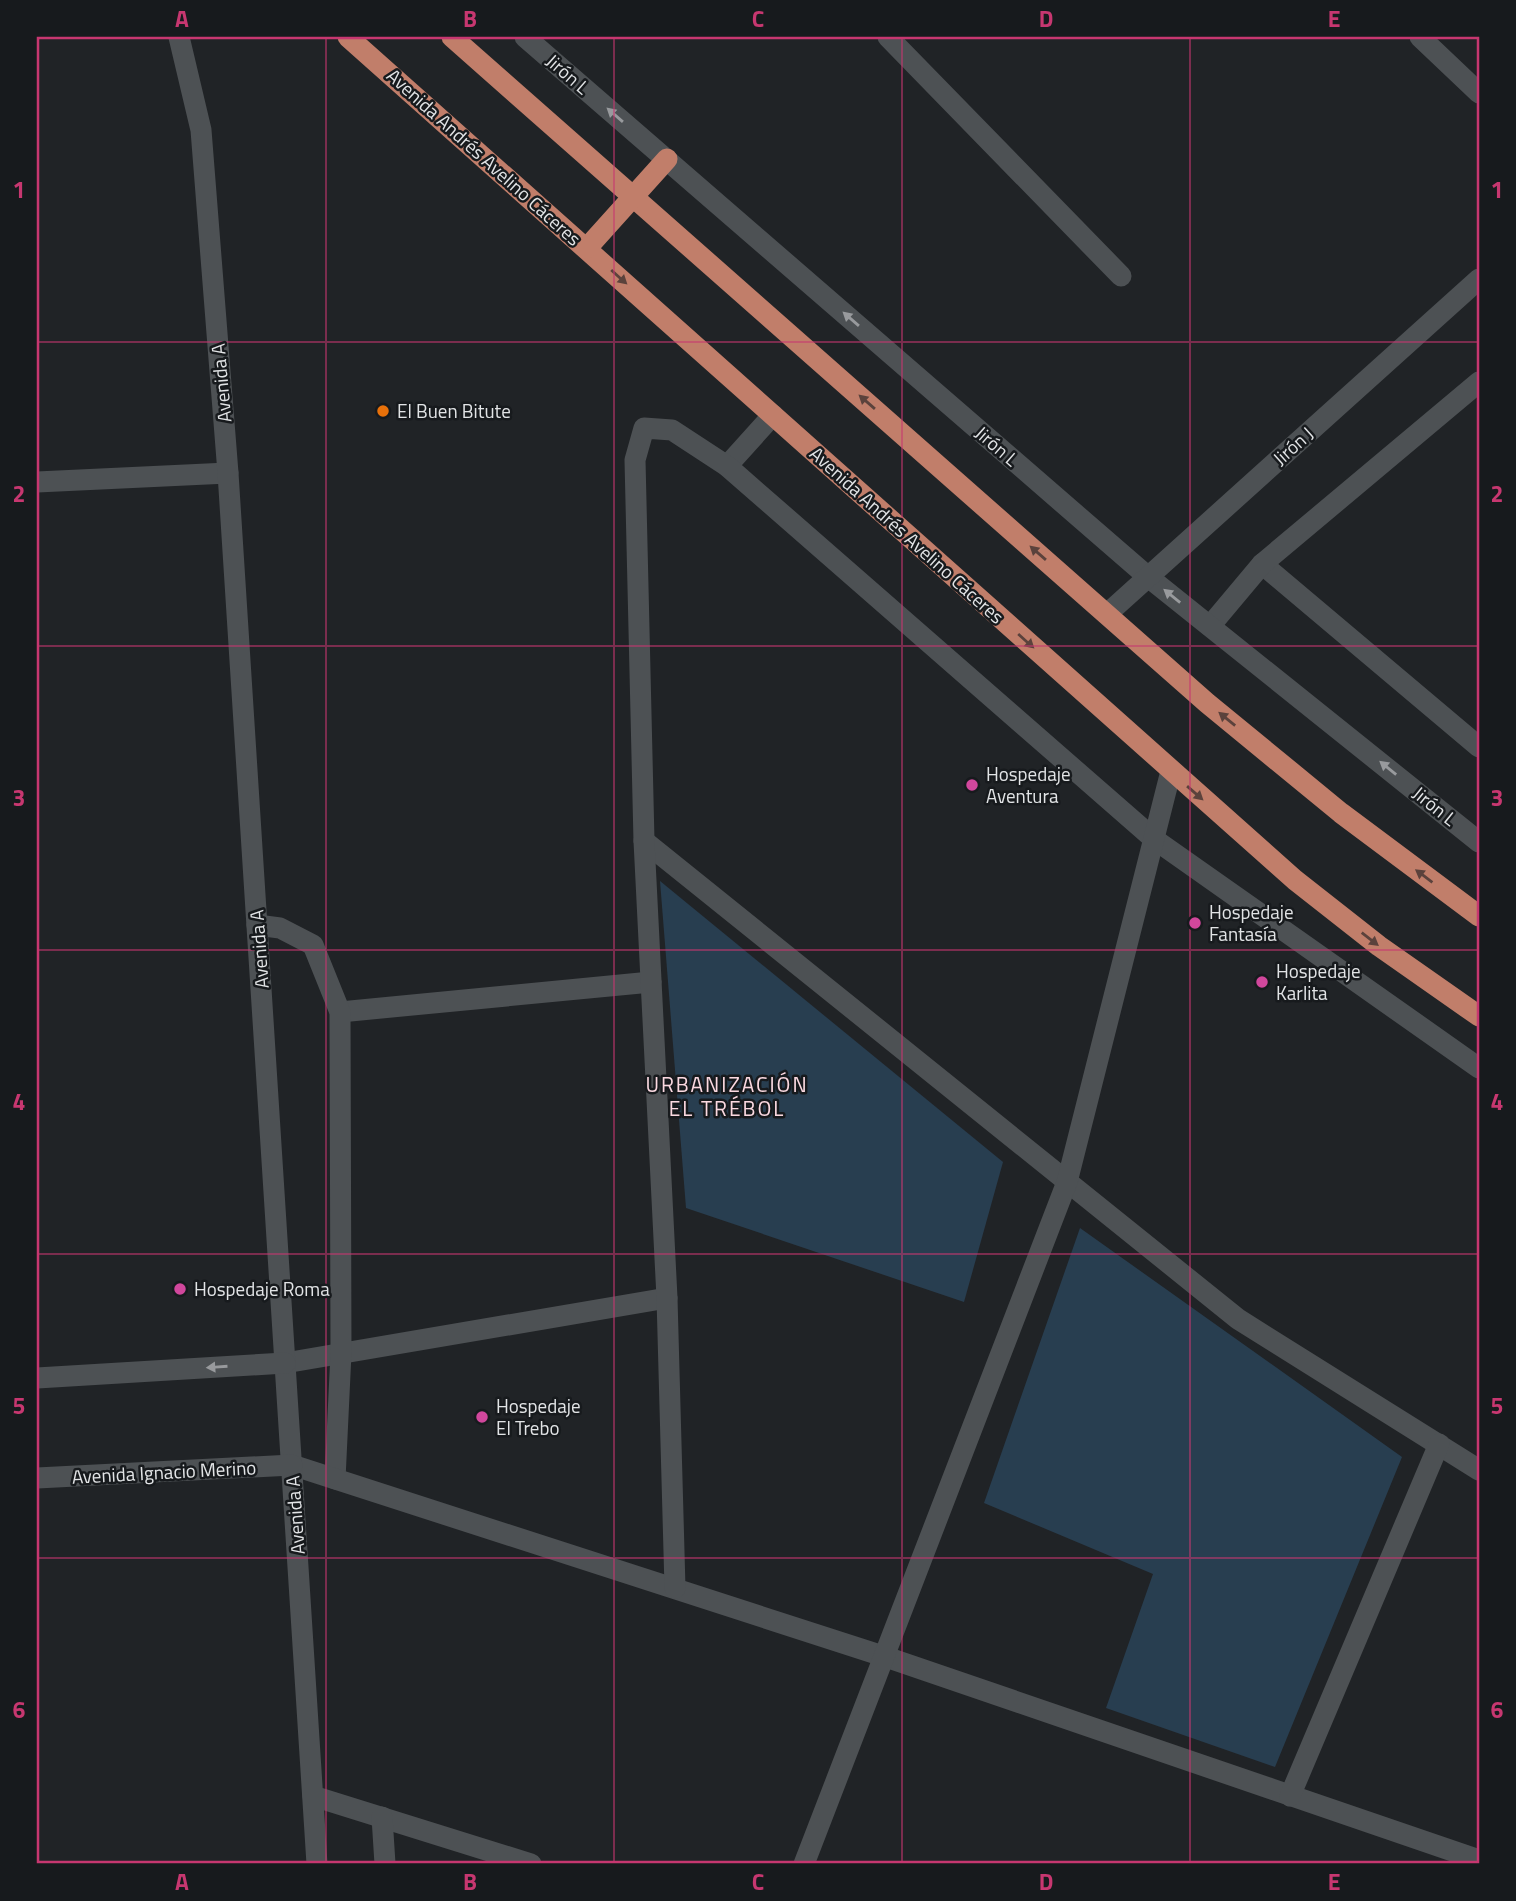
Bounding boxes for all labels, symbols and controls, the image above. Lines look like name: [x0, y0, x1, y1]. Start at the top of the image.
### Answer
text: A: [175, 1, 189, 36]
text: B: [463, 1, 477, 36]
text: C: [752, 1, 764, 36]
text: D: [1039, 1, 1053, 36]
text: E: [1328, 1, 1340, 36]
street label: Jirón L: [540, 46, 597, 101]
street label: Avenida Andrés Avelino Cáceres: [381, 61, 588, 252]
one-way arrow: [607, 108, 624, 123]
text: 1: [13, 172, 25, 207]
text: 1: [1491, 172, 1503, 207]
one-way arrow: [610, 269, 628, 285]
one-way arrow: [842, 311, 860, 327]
street label: Avenida A: [203, 342, 238, 424]
one-way arrow: [859, 395, 876, 410]
place label: El Buen Bitute: [397, 396, 511, 425]
marker: El Buen Bitute: [375, 403, 391, 419]
street label: Jirón L: [969, 418, 1026, 473]
street label: Jirón J: [1266, 419, 1319, 472]
street label: Avenida Andrés Avelino Cáceres: [804, 439, 1011, 630]
text: 2: [13, 476, 25, 511]
text: 2: [1491, 476, 1503, 511]
one-way arrow: [1029, 545, 1047, 561]
one-way arrow: [1163, 589, 1180, 604]
one-way arrow: [1017, 633, 1035, 649]
one-way arrow: [1218, 712, 1235, 727]
place label: Hospedaje Aventura: [986, 759, 1071, 810]
one-way arrow: [1379, 761, 1397, 776]
marker: Hospedaje Aventura: [964, 777, 980, 793]
street label: Jirón L: [1407, 779, 1464, 832]
text: 3: [13, 780, 25, 815]
text: 3: [1491, 780, 1503, 815]
one-way arrow: [1187, 784, 1204, 800]
one-way arrow: [1415, 870, 1433, 884]
place label: Hospedaje Fantasía: [1209, 897, 1294, 948]
street label: Avenida A: [241, 909, 276, 989]
marker: Hospedaje Fantasía: [1187, 915, 1203, 931]
one-way arrow: [1360, 931, 1378, 946]
place label: Hospedaje Karlita: [1276, 956, 1361, 1007]
marker: Hospedaje Karlita: [1254, 974, 1270, 990]
district label: URBANIZACIÓN EL TRÉBOL: [645, 1068, 809, 1124]
text: 4: [13, 1084, 25, 1119]
text: 4: [1491, 1084, 1503, 1119]
place label: Hospedaje Roma: [194, 1274, 330, 1303]
marker: Hospedaje Roma: [172, 1281, 188, 1297]
one-way arrow: [206, 1362, 228, 1373]
text: 5: [13, 1388, 25, 1423]
text: 5: [1491, 1388, 1503, 1423]
place label: Hospedaje El Trebo: [496, 1391, 581, 1442]
marker: Hospedaje El Trebo: [474, 1409, 490, 1425]
street label: Avenida Ignacio Merino: [71, 1452, 257, 1491]
street label: Avenida A: [277, 1475, 312, 1555]
text: 6: [13, 1692, 26, 1727]
text: 6: [1491, 1692, 1504, 1727]
text: A: [175, 1864, 189, 1899]
text: B: [463, 1864, 477, 1899]
text: C: [752, 1864, 764, 1899]
text: D: [1039, 1864, 1053, 1899]
text: E: [1328, 1864, 1340, 1899]

